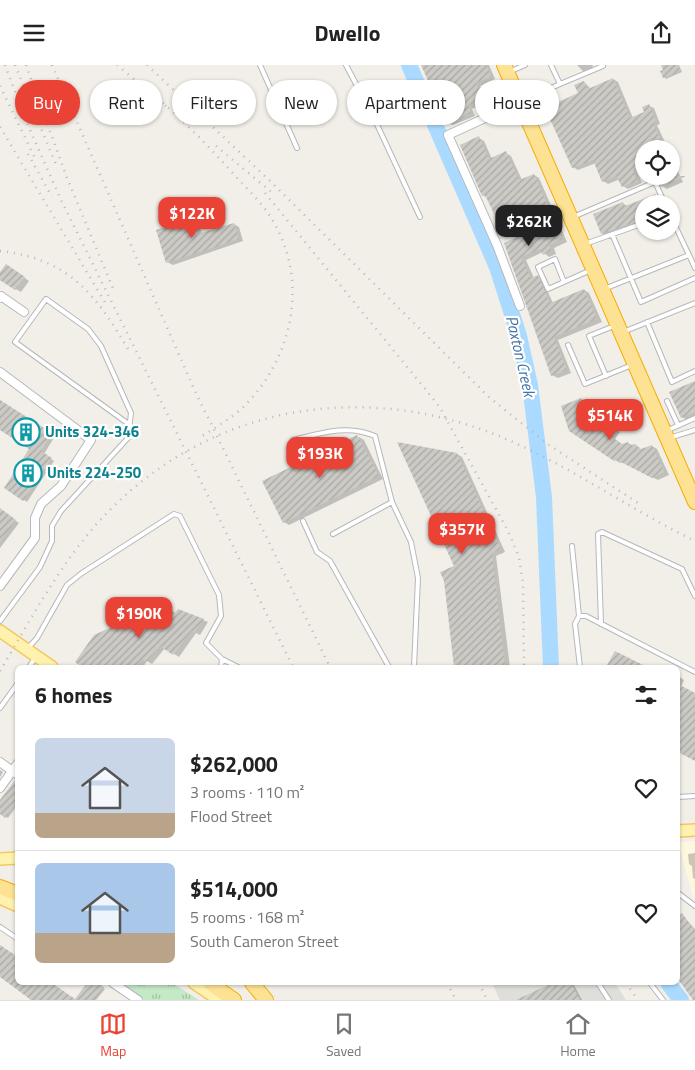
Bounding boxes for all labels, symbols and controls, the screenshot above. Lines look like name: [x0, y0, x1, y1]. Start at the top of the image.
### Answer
text: Dwello: [315, 16, 380, 50]
icon: menu: [20, 19, 48, 47]
icon: share: [647, 19, 675, 47]
chip: Buy: [15, 80, 80, 125]
chip: Rent: [90, 80, 162, 125]
chip: Filters: [172, 80, 256, 125]
chip: New: [266, 80, 337, 125]
chip: Apartment: [347, 80, 465, 125]
chip: House: [475, 80, 559, 125]
map controls: [635, 140, 680, 240]
button: locate: [635, 140, 680, 185]
button: layers: [635, 195, 680, 240]
pin: $122K: [157, 197, 227, 239]
text: $122K: [169, 201, 215, 225]
pin: $262K: [494, 205, 564, 247]
text: $262K: [506, 209, 552, 233]
water label: Paxton Creek: [500, 313, 542, 401]
pin: $514K: [575, 399, 645, 441]
text: $514K: [587, 403, 633, 427]
building icon: Units 324-346: [11, 417, 41, 447]
place label: Units 324-346: [45, 420, 139, 443]
pin: $193K: [285, 437, 355, 479]
text: $193K: [297, 441, 343, 465]
building icon: Units 224-250: [13, 458, 43, 488]
place label: Units 224-250: [47, 461, 142, 484]
pin: $357K: [427, 513, 497, 555]
text: $357K: [439, 517, 485, 541]
pin: $190K: [104, 597, 174, 639]
text: $190K: [116, 601, 162, 625]
text: 6 homes: [35, 679, 112, 711]
icon: filters: [632, 681, 660, 709]
text: $262,000: [190, 748, 278, 780]
icon: home: [75, 758, 135, 818]
icon: heart: [632, 774, 660, 802]
text: 3 rooms · 110 m²: [190, 780, 304, 804]
text: Flood Street: [190, 804, 272, 828]
text: $514,000: [190, 873, 278, 905]
icon: home: [75, 883, 135, 943]
icon: heart: [632, 899, 660, 927]
text: 5 rooms · 168 m²: [190, 905, 304, 929]
text: South Cameron Street: [190, 929, 339, 953]
tab: Map: [99, 1010, 127, 1061]
tab: Saved: [326, 1010, 362, 1061]
tab: Home: [560, 1010, 596, 1061]

